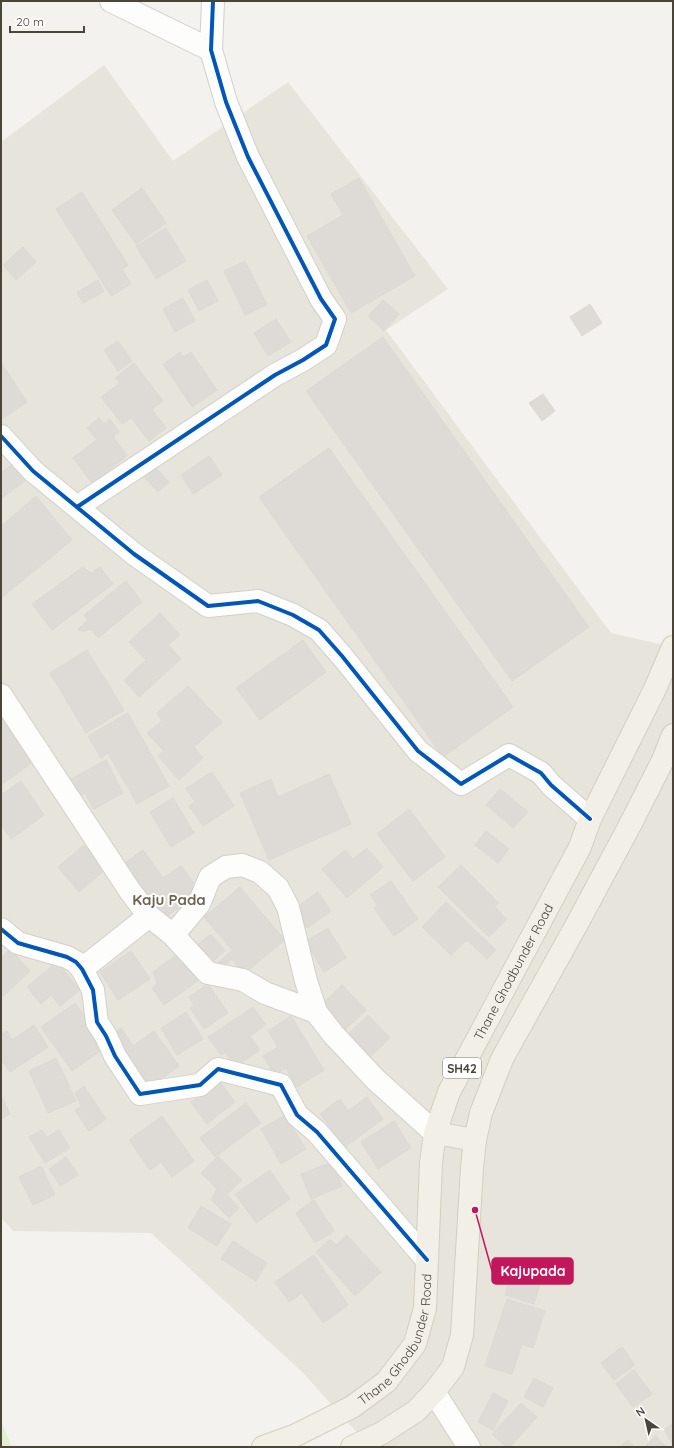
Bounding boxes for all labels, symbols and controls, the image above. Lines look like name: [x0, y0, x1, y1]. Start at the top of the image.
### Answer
scale bar: [10, 8, 84, 34]
text: 20 m: [16, 14, 44, 29]
district label: Kaju Pada: [132, 890, 206, 909]
street label: Thane Ghodbunder Road: [470, 901, 556, 1043]
road number: SH42: [443, 1058, 481, 1078]
callout: Kajupada: [492, 1258, 573, 1284]
text: Kajupada: [500, 1262, 566, 1280]
street label: Thane Ghodbunder Road: [354, 1273, 434, 1408]
north arrow: [626, 1400, 666, 1440]
text: N: [633, 1404, 648, 1420]

